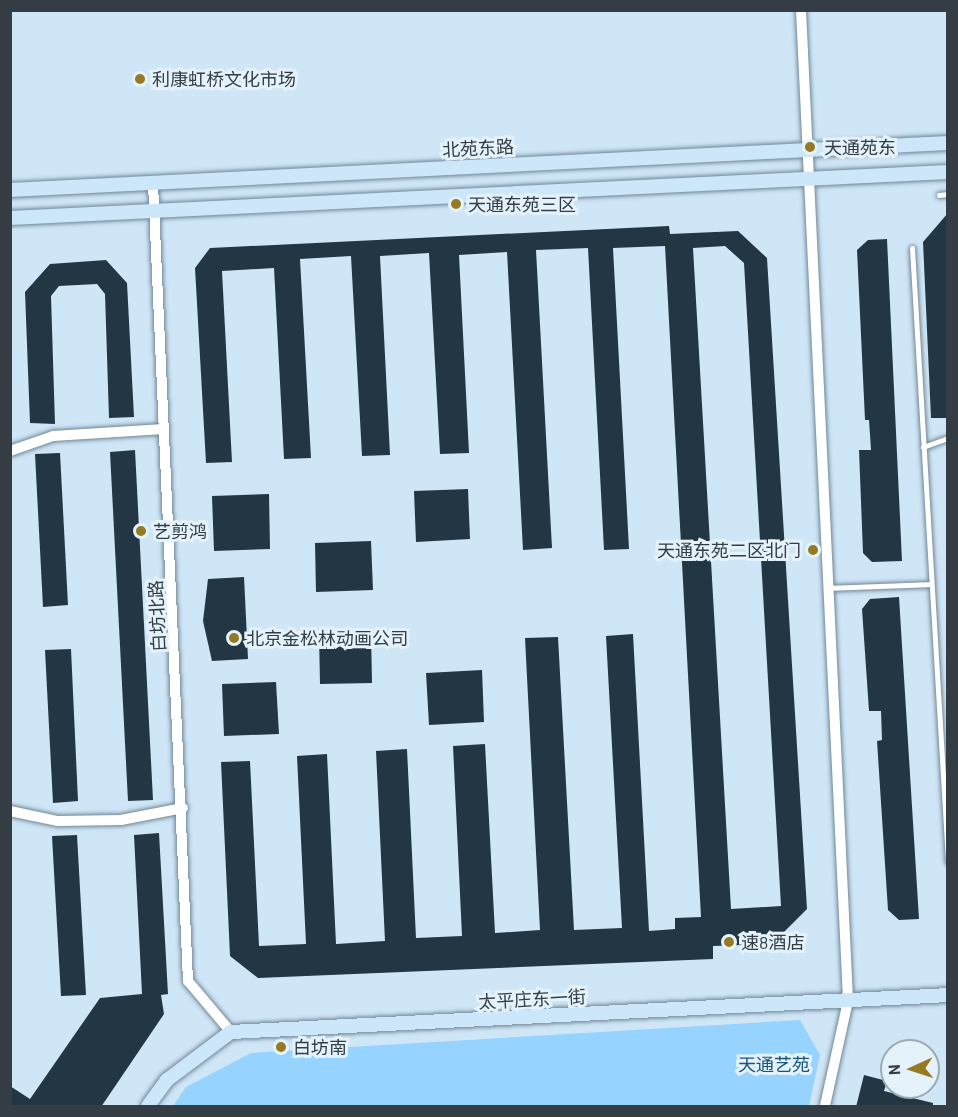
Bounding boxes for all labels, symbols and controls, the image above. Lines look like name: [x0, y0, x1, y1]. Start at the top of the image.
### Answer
place label: 利康虹桥文化市场: [152, 68, 296, 90]
marker: 利康虹桥文化市场: [133, 72, 147, 86]
street label: 北苑东路: [441, 135, 515, 161]
place label: 天通苑东: [824, 136, 896, 158]
marker: 天通苑东: [801, 138, 819, 156]
place label: 天通东苑三区: [468, 193, 576, 215]
marker: 天通东苑三区: [449, 197, 463, 211]
place label: 艺剪鸿: [153, 520, 207, 542]
marker: 艺剪鸿: [134, 524, 148, 538]
place label: 天通东苑二区北门: [657, 539, 801, 561]
marker: 天通东苑二区北门: [806, 543, 820, 557]
street label: 白坊北路: [144, 579, 170, 653]
place label: 北京金松林动画公司: [246, 627, 408, 649]
marker: 北京金松林动画公司: [227, 631, 241, 645]
place label: 速8酒店: [741, 931, 804, 953]
marker: 速8酒店: [722, 935, 736, 949]
street label: 太平庄东一街: [478, 985, 586, 1013]
place label: 白坊南: [293, 1036, 347, 1058]
north arrow: [880, 1039, 940, 1099]
marker: 白坊南: [274, 1040, 288, 1054]
park label: 天通艺苑: [738, 1053, 810, 1075]
text: N: [884, 1064, 903, 1076]

